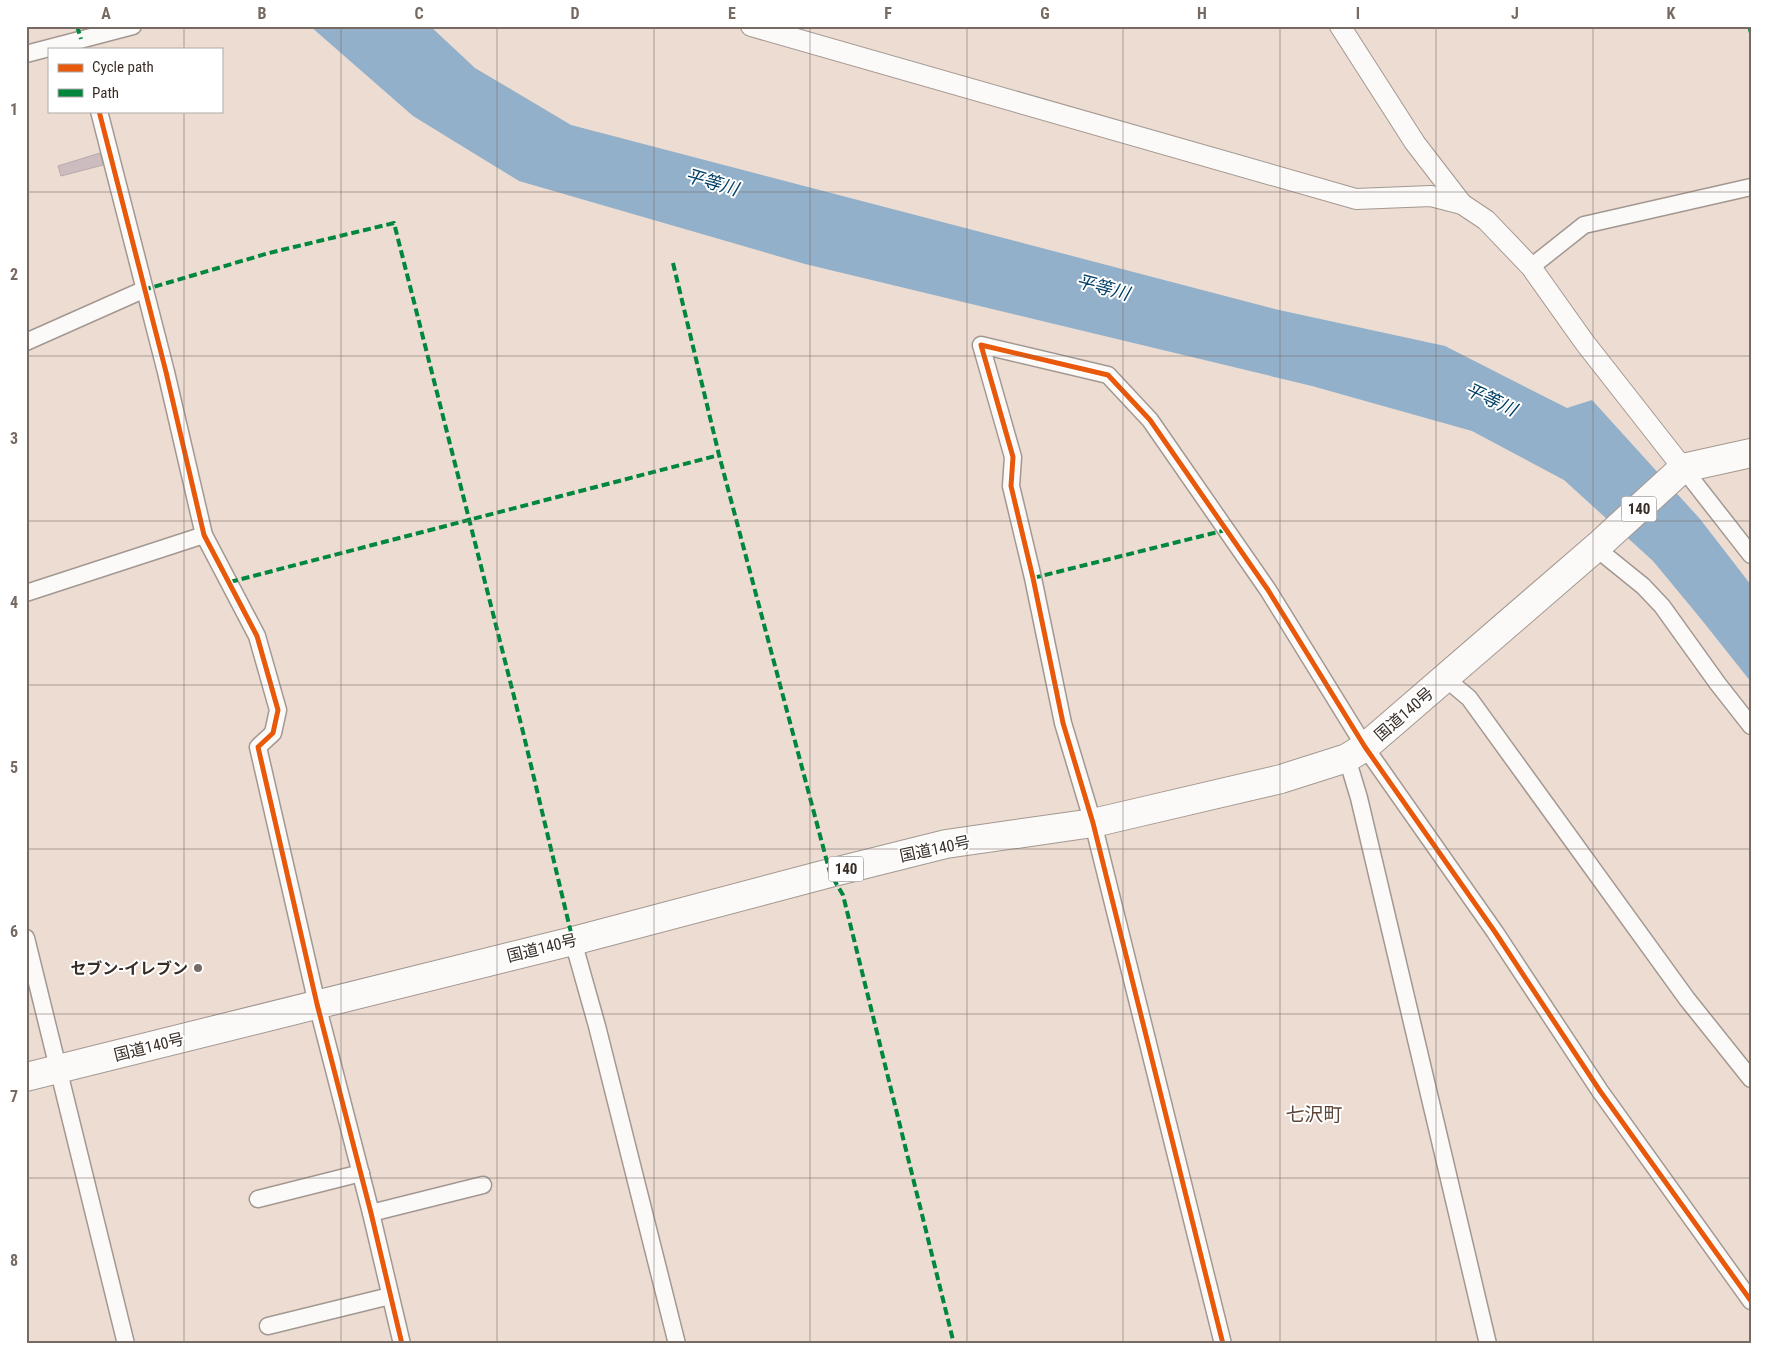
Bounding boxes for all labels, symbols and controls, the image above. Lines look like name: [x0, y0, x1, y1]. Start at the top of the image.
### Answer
text: A: [101, 4, 111, 23]
text: B: [258, 4, 267, 23]
text: C: [414, 4, 424, 23]
text: D: [570, 4, 580, 23]
text: E: [728, 4, 736, 23]
text: F: [884, 4, 892, 23]
text: G: [1040, 4, 1050, 23]
text: H: [1197, 4, 1207, 23]
text: I: [1356, 4, 1360, 23]
text: J: [1511, 4, 1519, 23]
text: K: [1667, 4, 1676, 23]
legend: [48, 48, 222, 112]
text: Cycle path: [92, 58, 154, 76]
text: Path: [92, 84, 119, 102]
text: 1: [10, 100, 18, 119]
water label: 平等川: [683, 164, 743, 200]
text: 2: [10, 265, 18, 284]
water label: 平等川: [1074, 270, 1134, 305]
water label: 平等川: [1462, 378, 1522, 421]
text: 3: [10, 429, 18, 448]
road number: 140: [1622, 496, 1656, 522]
text: 4: [10, 593, 18, 612]
street label: 国道140号: [1371, 683, 1437, 745]
text: 5: [10, 758, 18, 777]
street label: 国道140号: [898, 832, 972, 866]
road number: 140: [828, 856, 864, 882]
text: 6: [10, 922, 18, 941]
street label: 国道140号: [505, 930, 579, 966]
place label: セブン-イレブン: [70, 959, 188, 978]
marker: セブン-イレブン: [192, 962, 204, 974]
street label: 国道140号: [112, 1029, 186, 1065]
text: 7: [10, 1087, 18, 1106]
district label: 七沢町: [1285, 1103, 1343, 1126]
text: 8: [10, 1251, 18, 1270]

